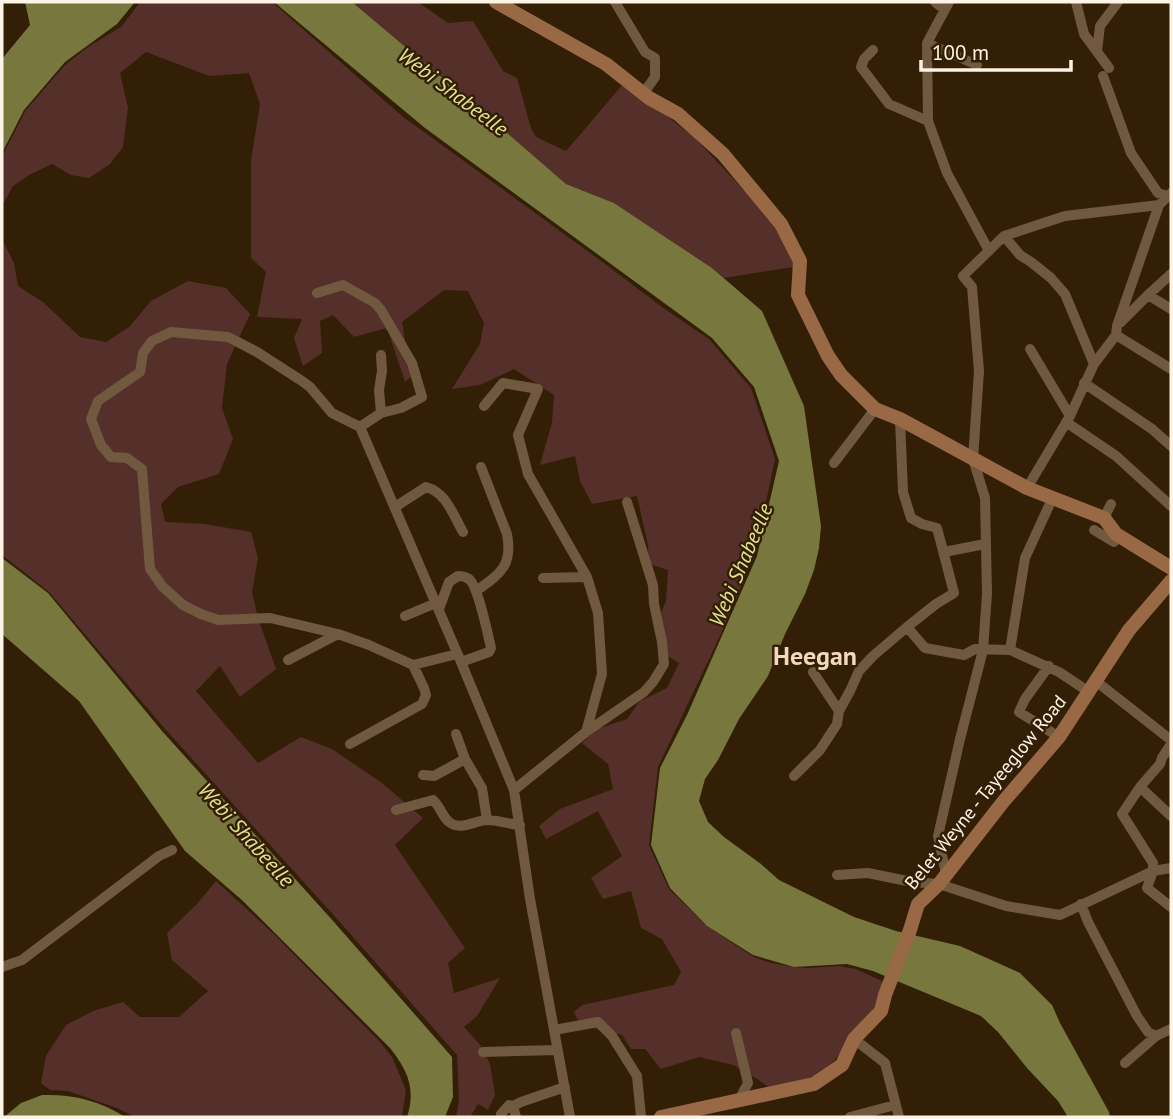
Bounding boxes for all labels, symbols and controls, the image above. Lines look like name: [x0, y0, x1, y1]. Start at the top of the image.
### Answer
scale bar: [921, 28, 1072, 72]
text: 100 m: [932, 39, 989, 66]
water label: Webi Shabeelle: [393, 41, 514, 142]
water label: Webi Shabeelle: [703, 499, 779, 630]
district label: Heegan: [773, 639, 857, 672]
street label: Belet Weyne - Tayeeglow Road: [899, 690, 1071, 894]
water label: Webi Shabeelle: [192, 777, 300, 893]

